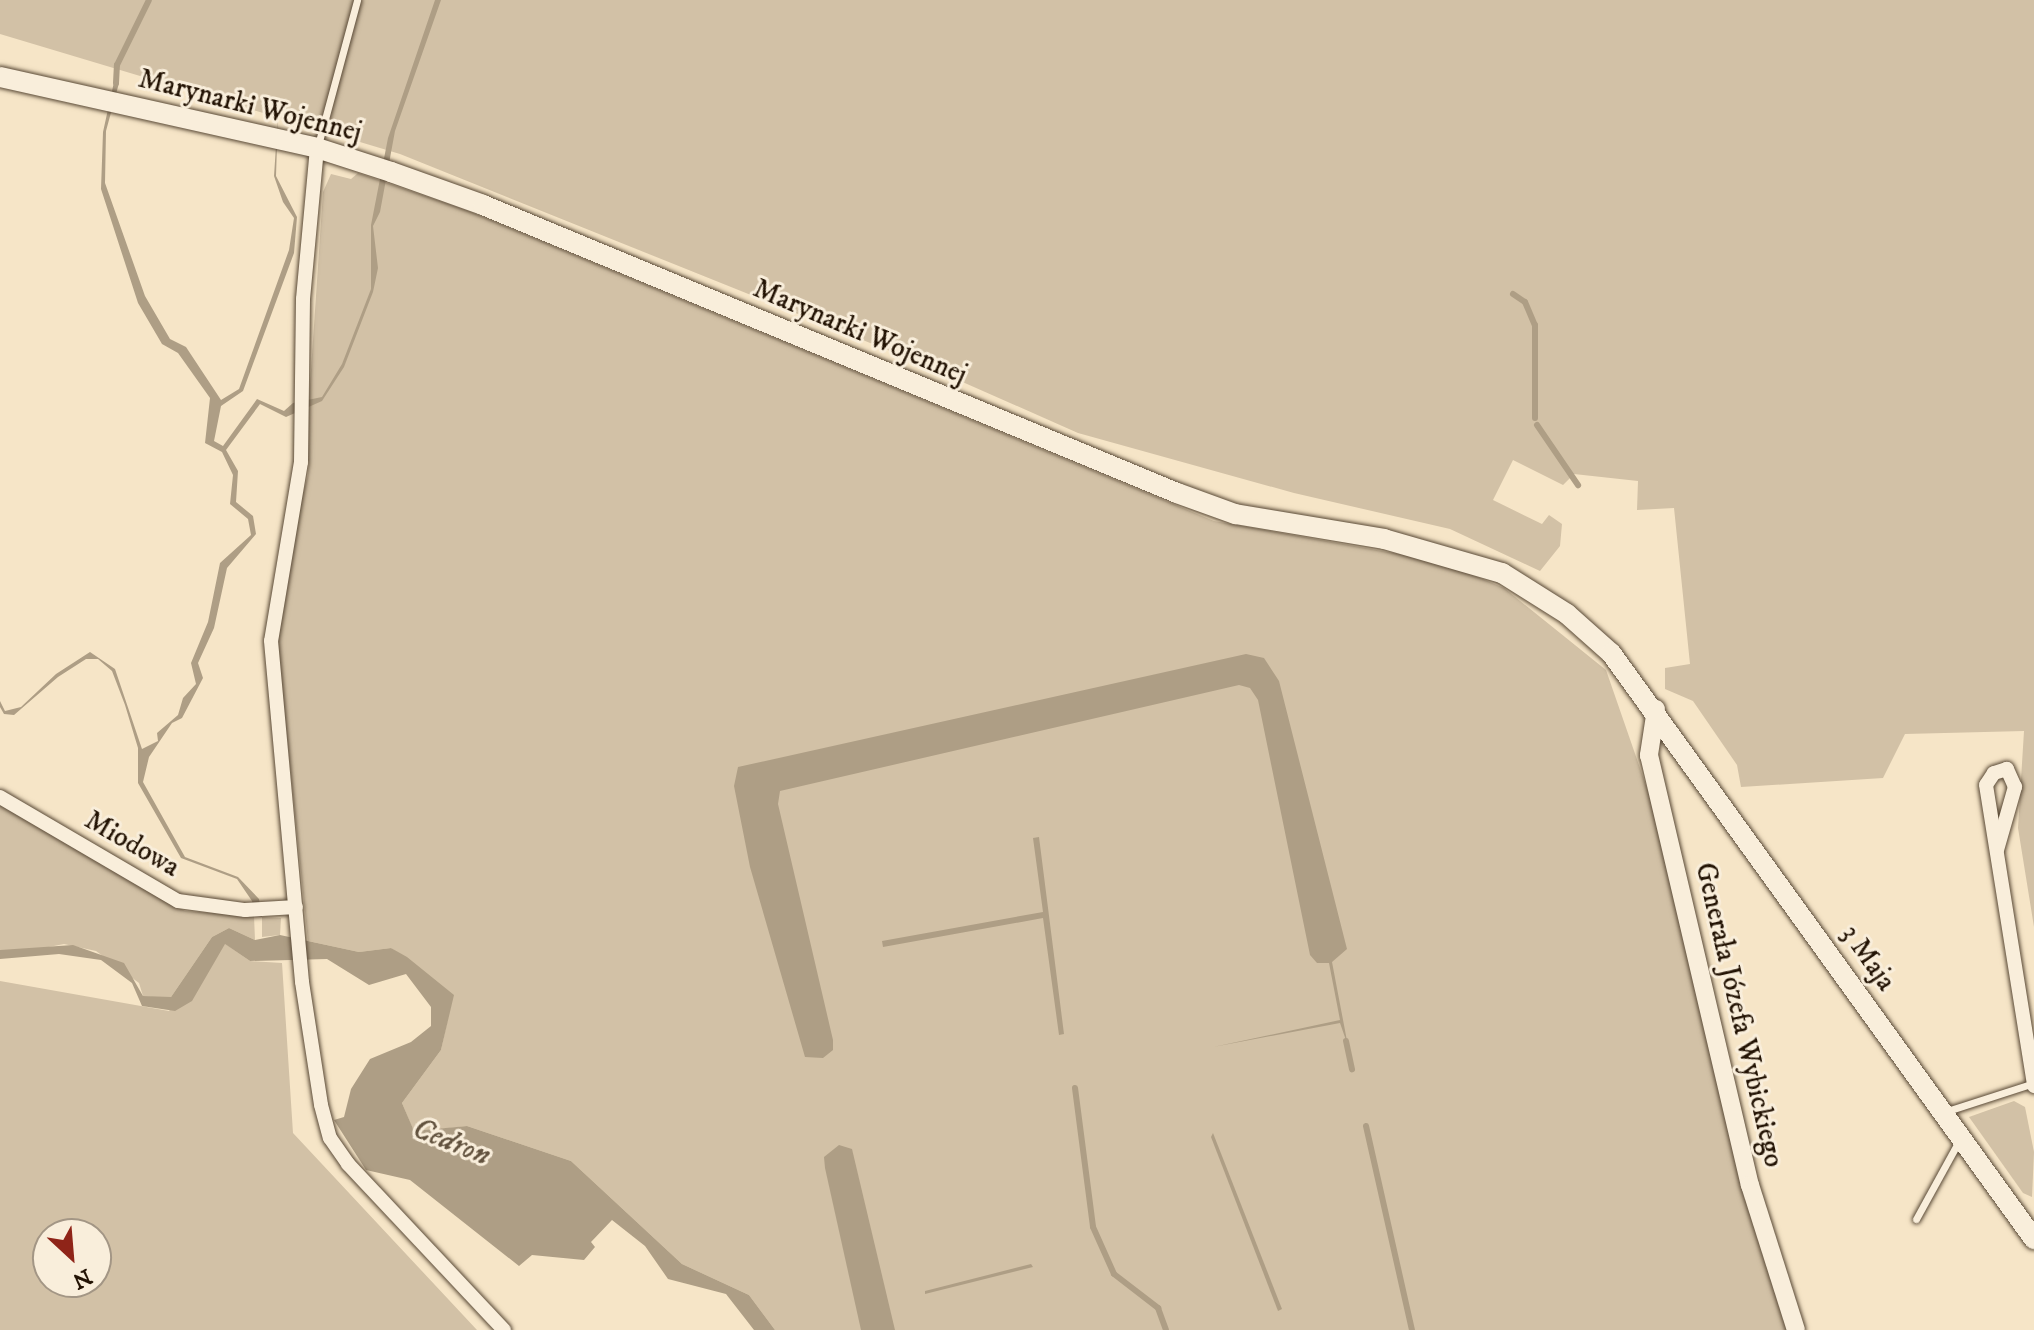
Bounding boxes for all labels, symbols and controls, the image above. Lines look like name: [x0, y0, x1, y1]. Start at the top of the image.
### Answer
street label: Marynarki Wojennej: [135, 62, 365, 150]
street label: Marynarki Wojennej: [748, 272, 972, 392]
street label: Miodowa: [79, 804, 185, 884]
street label: Generała Józefa Wybickiego: [1688, 860, 1790, 1170]
street label: 3 Maja: [1833, 919, 1903, 997]
water label: Cedron: [407, 1111, 495, 1175]
north arrow: [32, 1218, 112, 1298]
text: N: [68, 1262, 96, 1294]

